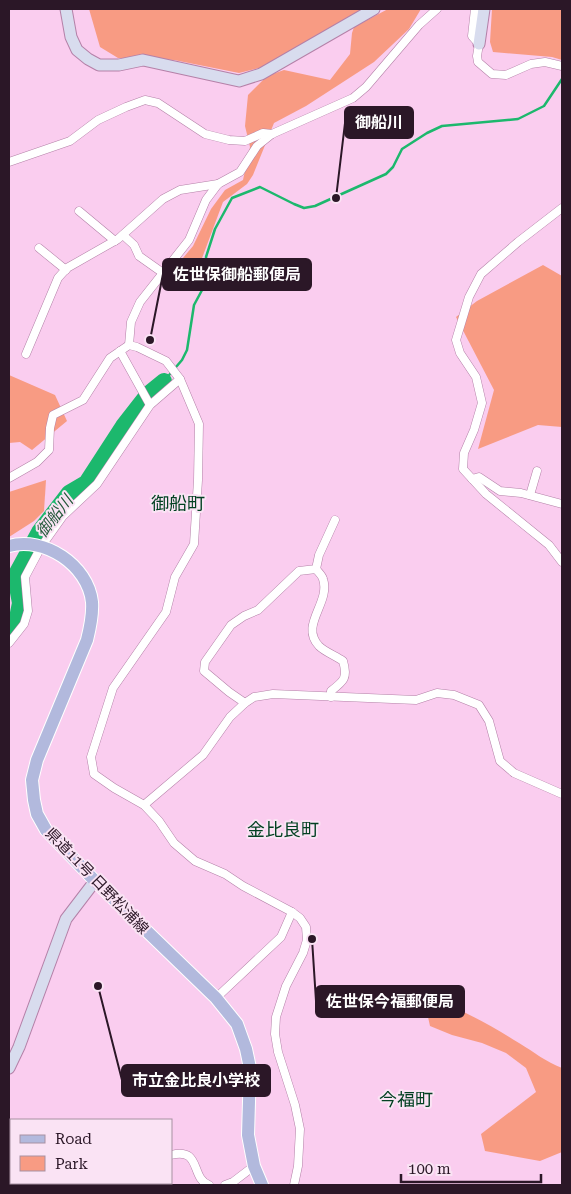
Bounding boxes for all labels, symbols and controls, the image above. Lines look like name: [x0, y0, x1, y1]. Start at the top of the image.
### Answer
callout: 御船川: [345, 107, 413, 138]
text: 御船川: [355, 113, 403, 132]
callout: 佐世保御船郵便局: [163, 259, 311, 290]
text: 佐世保御船郵便局: [172, 265, 301, 284]
water label: 御船川: [32, 490, 78, 541]
district label: 御船町: [151, 493, 205, 514]
district label: 金比良町: [247, 819, 319, 840]
street label: 県道11号 日野松浦線: [42, 824, 152, 938]
callout: 佐世保今福郵便局: [316, 986, 464, 1017]
text: 佐世保今福郵便局: [325, 992, 454, 1011]
callout: 市立金比良小学校: [122, 1065, 270, 1096]
text: 市立金比良小学校: [132, 1071, 260, 1090]
district label: 今福町: [379, 1089, 433, 1110]
legend: [10, 1119, 172, 1184]
text: Road: [55, 1130, 92, 1148]
scale bar: [401, 1152, 541, 1184]
text: Park: [55, 1155, 89, 1173]
text: 100 m: [408, 1160, 451, 1178]

